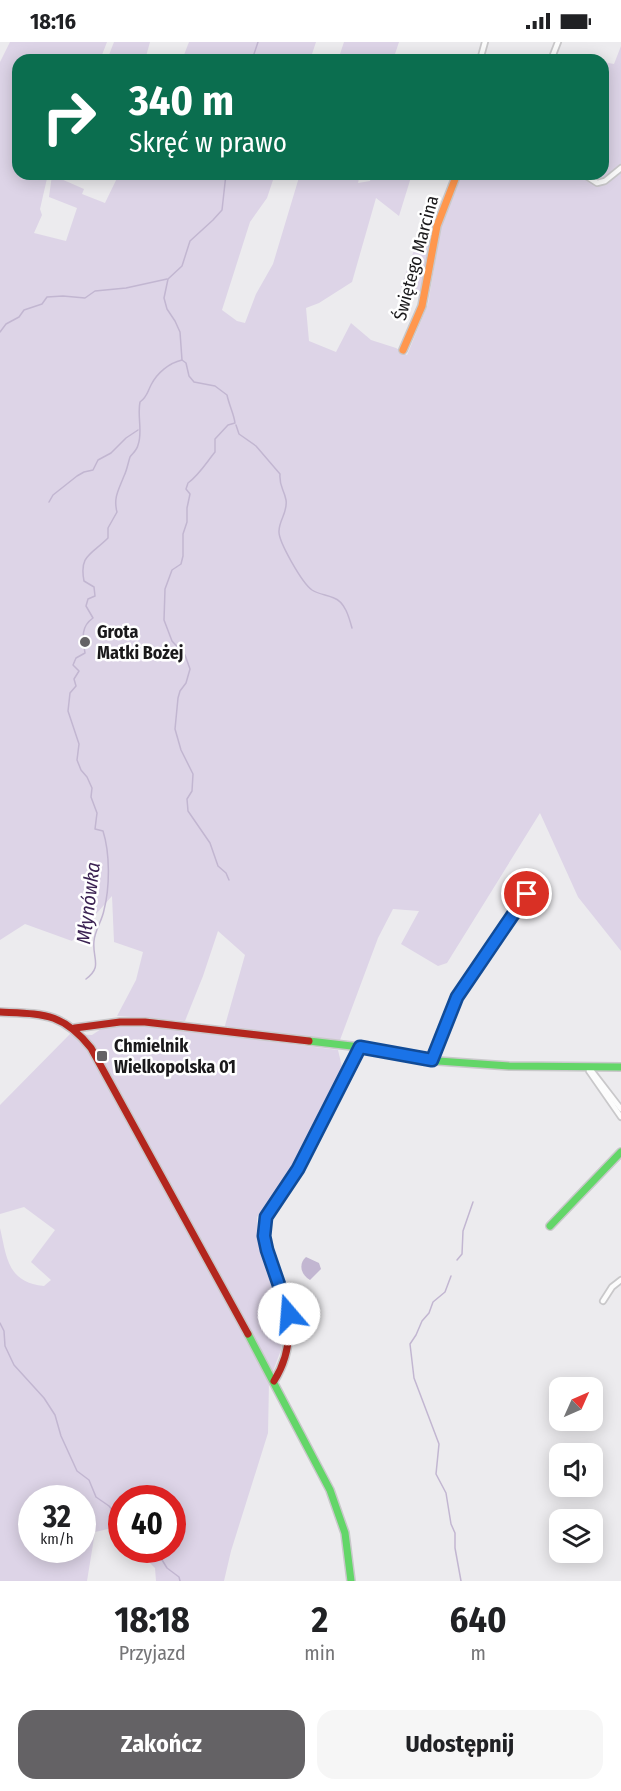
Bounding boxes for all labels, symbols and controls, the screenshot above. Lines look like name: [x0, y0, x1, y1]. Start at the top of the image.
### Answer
text: 18:16: [30, 8, 76, 35]
text: 340 m: [129, 76, 234, 126]
icon: right: [30, 78, 108, 156]
text: Skręć w prawo: [129, 127, 287, 159]
street label: Świętego Marcina: [388, 193, 443, 323]
place label: Grota Matki Bożej: [97, 621, 183, 664]
marker: Grota Matki Bożej: [78, 635, 92, 649]
water label: Młynówka: [71, 861, 105, 945]
pin: [501, 868, 552, 919]
icon: arrive: [510, 877, 543, 910]
place label: Chmielnik Wielkopolska 01: [114, 1035, 236, 1078]
marker: Chmielnik Wielkopolska 01: [95, 1049, 109, 1063]
position arrow: [257, 1282, 321, 1346]
north arrow: [549, 1377, 603, 1431]
map controls: [549, 1377, 603, 1563]
button: sound: [549, 1443, 603, 1497]
speed limit sign: 40: [108, 1485, 186, 1563]
text: 32: [43, 1499, 71, 1535]
button: layers: [549, 1509, 603, 1563]
text: km/h: [40, 1530, 74, 1548]
text: 18:18: [114, 1598, 190, 1642]
text: 2: [311, 1598, 328, 1642]
text: 640: [450, 1598, 507, 1642]
text: Przyjazd: [119, 1641, 186, 1665]
text: min: [304, 1641, 335, 1665]
text: m: [470, 1641, 486, 1665]
button: Zakończ: [18, 1710, 305, 1779]
button: Udostępnij: [317, 1710, 603, 1779]

